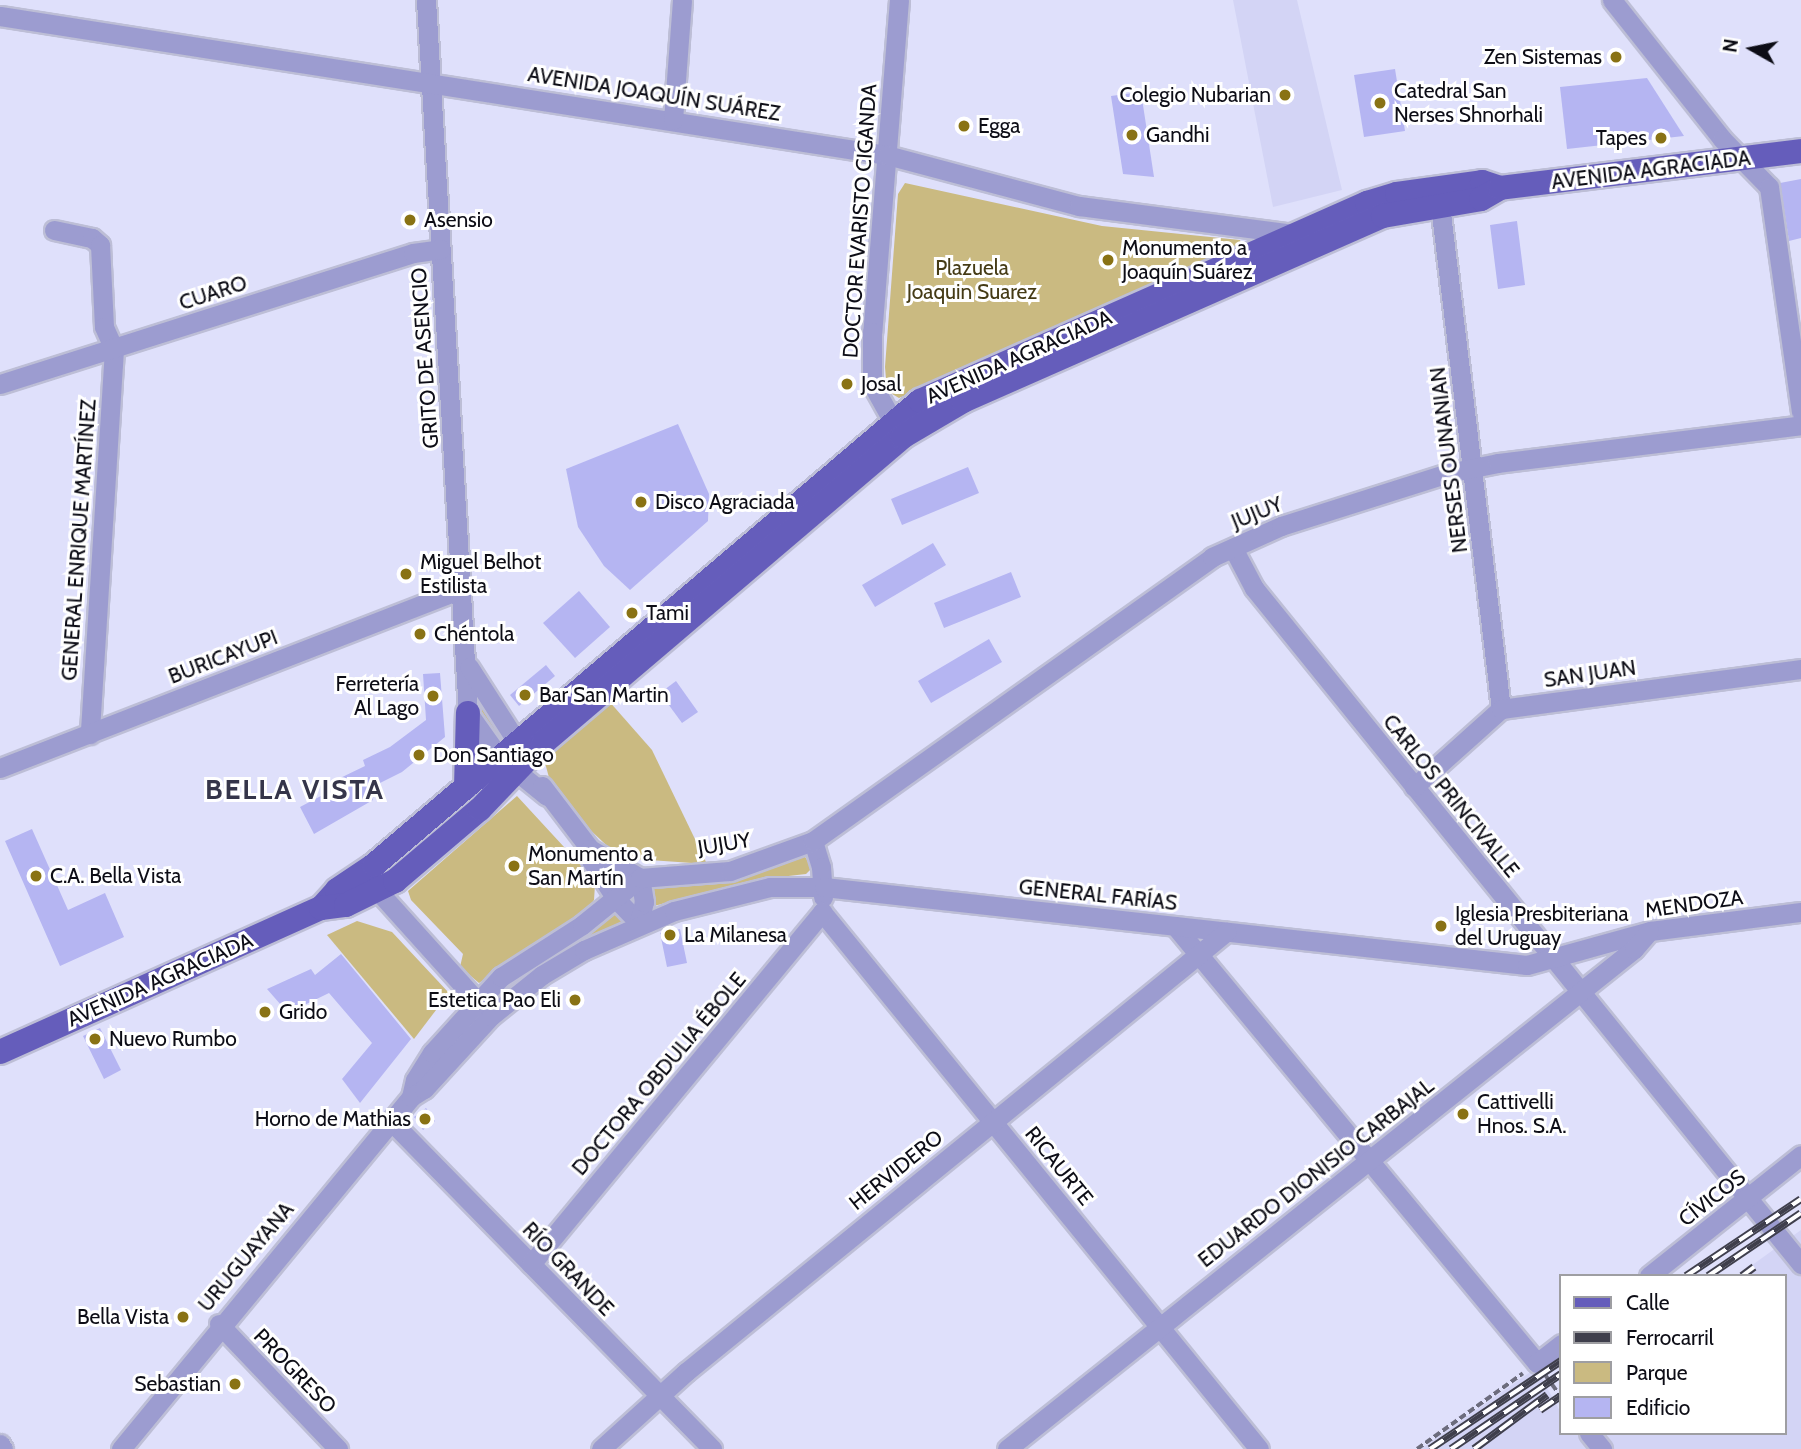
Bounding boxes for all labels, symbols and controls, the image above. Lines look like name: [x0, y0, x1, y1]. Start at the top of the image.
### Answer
north arrow: [1717, 14, 1787, 84]
text: N: [1718, 37, 1743, 54]
place label: Zen Sistemas: [1484, 44, 1602, 70]
marker: Zen Sistemas: [1608, 49, 1624, 65]
street label: AVENIDA JOAQUÍN SUÁREZ: [526, 62, 782, 126]
place label: Catedral San Nerses Shnorhali: [1394, 78, 1543, 128]
place label: Colegio Nubarian: [1119, 82, 1271, 108]
street label: DOCTOR EVARISTO CIGANDA: [838, 83, 882, 359]
marker: Colegio Nubarian: [1277, 87, 1293, 103]
marker: Catedral San Nerses Shnorhali: [1372, 95, 1388, 111]
place label: Egga: [978, 113, 1020, 139]
marker: Egga: [956, 118, 972, 134]
place label: Gandhi: [1146, 122, 1209, 148]
place label: Tapes: [1596, 125, 1647, 151]
marker: Gandhi: [1124, 127, 1140, 143]
marker: Tapes: [1653, 130, 1669, 146]
street label: AVENIDA AGRACIADA: [1550, 145, 1752, 195]
place label: Asensio: [424, 207, 493, 233]
marker: Asensio: [402, 212, 418, 228]
place label: Monumento a Joaquín Suárez: [1122, 235, 1253, 285]
marker: Monumento a Joaquín Suárez: [1100, 252, 1116, 268]
park label: Plazuela Joaquin Suarez: [907, 255, 1037, 305]
street label: GRITO DE ASENCIO: [406, 267, 444, 449]
street label: CUARO: [176, 270, 250, 316]
street label: AVENIDA AGRACIADA: [922, 305, 1116, 409]
street label: NERSES OUNANIAN: [1425, 366, 1473, 554]
place label: Josal: [861, 371, 901, 397]
marker: Josal: [839, 376, 855, 392]
street label: GENERAL ENRIQUE MARTÍNEZ: [57, 398, 101, 682]
place label: Disco Agraciada: [655, 489, 795, 515]
street label: JUJUY: [1228, 491, 1286, 535]
marker: Disco Agraciada: [633, 494, 649, 510]
place label: Miguel Belhot Estilista: [420, 549, 541, 599]
marker: Miguel Belhot Estilista: [398, 566, 414, 582]
place label: Tami: [646, 600, 689, 626]
marker: Tami: [624, 605, 640, 621]
place label: Chéntola: [434, 621, 514, 647]
street label: BURICAYUPI: [165, 625, 281, 689]
marker: Chéntola: [412, 626, 428, 642]
street label: SAN JUAN: [1542, 655, 1638, 693]
place label: Ferretería Al Lago: [336, 671, 419, 721]
place label: Bar San Martin: [539, 682, 669, 708]
marker: Bar San Martin: [517, 687, 533, 703]
marker: Ferretería Al Lago: [425, 688, 441, 704]
street label: CARLOS PRINCIVALLE: [1378, 709, 1524, 883]
place label: Don Santiago: [433, 742, 554, 768]
marker: Don Santiago: [411, 747, 427, 763]
district label: BELLA VISTA: [206, 772, 384, 806]
street label: JUJUY: [696, 827, 752, 861]
place label: Monumento a San Martín: [528, 841, 653, 891]
marker: Monumento a San Martín: [506, 858, 522, 874]
place label: C.A. Bella Vista: [50, 863, 181, 889]
marker: C.A. Bella Vista: [28, 868, 44, 884]
street label: GENERAL FARÍAS: [1018, 874, 1178, 916]
street label: MENDOZA: [1643, 885, 1745, 923]
place label: Iglesia Presbiteriana del Uruguay: [1455, 901, 1629, 951]
marker: Iglesia Presbiteriana del Uruguay: [1433, 918, 1449, 934]
place label: La Milanesa: [684, 922, 787, 948]
marker: La Milanesa: [662, 927, 678, 943]
street label: AVENIDA AGRACIADA: [63, 928, 257, 1032]
street label: DOCTORA OBDULIA ÉBOLE: [567, 968, 751, 1180]
place label: Estetica Pao Eli: [428, 987, 561, 1013]
marker: Estetica Pao Eli: [567, 992, 583, 1008]
place label: Grido: [279, 999, 327, 1025]
marker: Grido: [257, 1004, 273, 1020]
place label: Nuevo Rumbo: [109, 1026, 237, 1052]
marker: Nuevo Rumbo: [87, 1031, 103, 1047]
street label: EDUARDO DIONISIO CARBAJAL: [1193, 1073, 1439, 1273]
place label: Cattivelli Hnos. S.A.: [1477, 1089, 1567, 1139]
place label: Horno de Mathias: [255, 1106, 411, 1132]
marker: Cattivelli Hnos. S.A.: [1455, 1106, 1471, 1122]
marker: Horno de Mathias: [417, 1111, 433, 1127]
street label: RICAURTE: [1020, 1122, 1098, 1210]
street label: HERVIDERO: [844, 1125, 948, 1215]
street label: CÍVICOS: [1674, 1164, 1750, 1232]
street label: URUGUAYANA: [193, 1197, 299, 1317]
street label: RÍO GRANDE: [517, 1217, 619, 1321]
legend: [1560, 1274, 1787, 1435]
text: Calle: [1626, 1290, 1670, 1315]
place label: Bella Vista: [77, 1304, 169, 1330]
marker: Bella Vista: [175, 1309, 191, 1325]
street label: PROGRESO: [249, 1324, 341, 1418]
text: Ferrocarril: [1626, 1325, 1714, 1350]
text: Parque: [1626, 1360, 1688, 1385]
place label: Sebastian: [134, 1371, 221, 1397]
marker: Sebastian: [227, 1376, 243, 1392]
text: Edificio: [1626, 1395, 1690, 1420]

